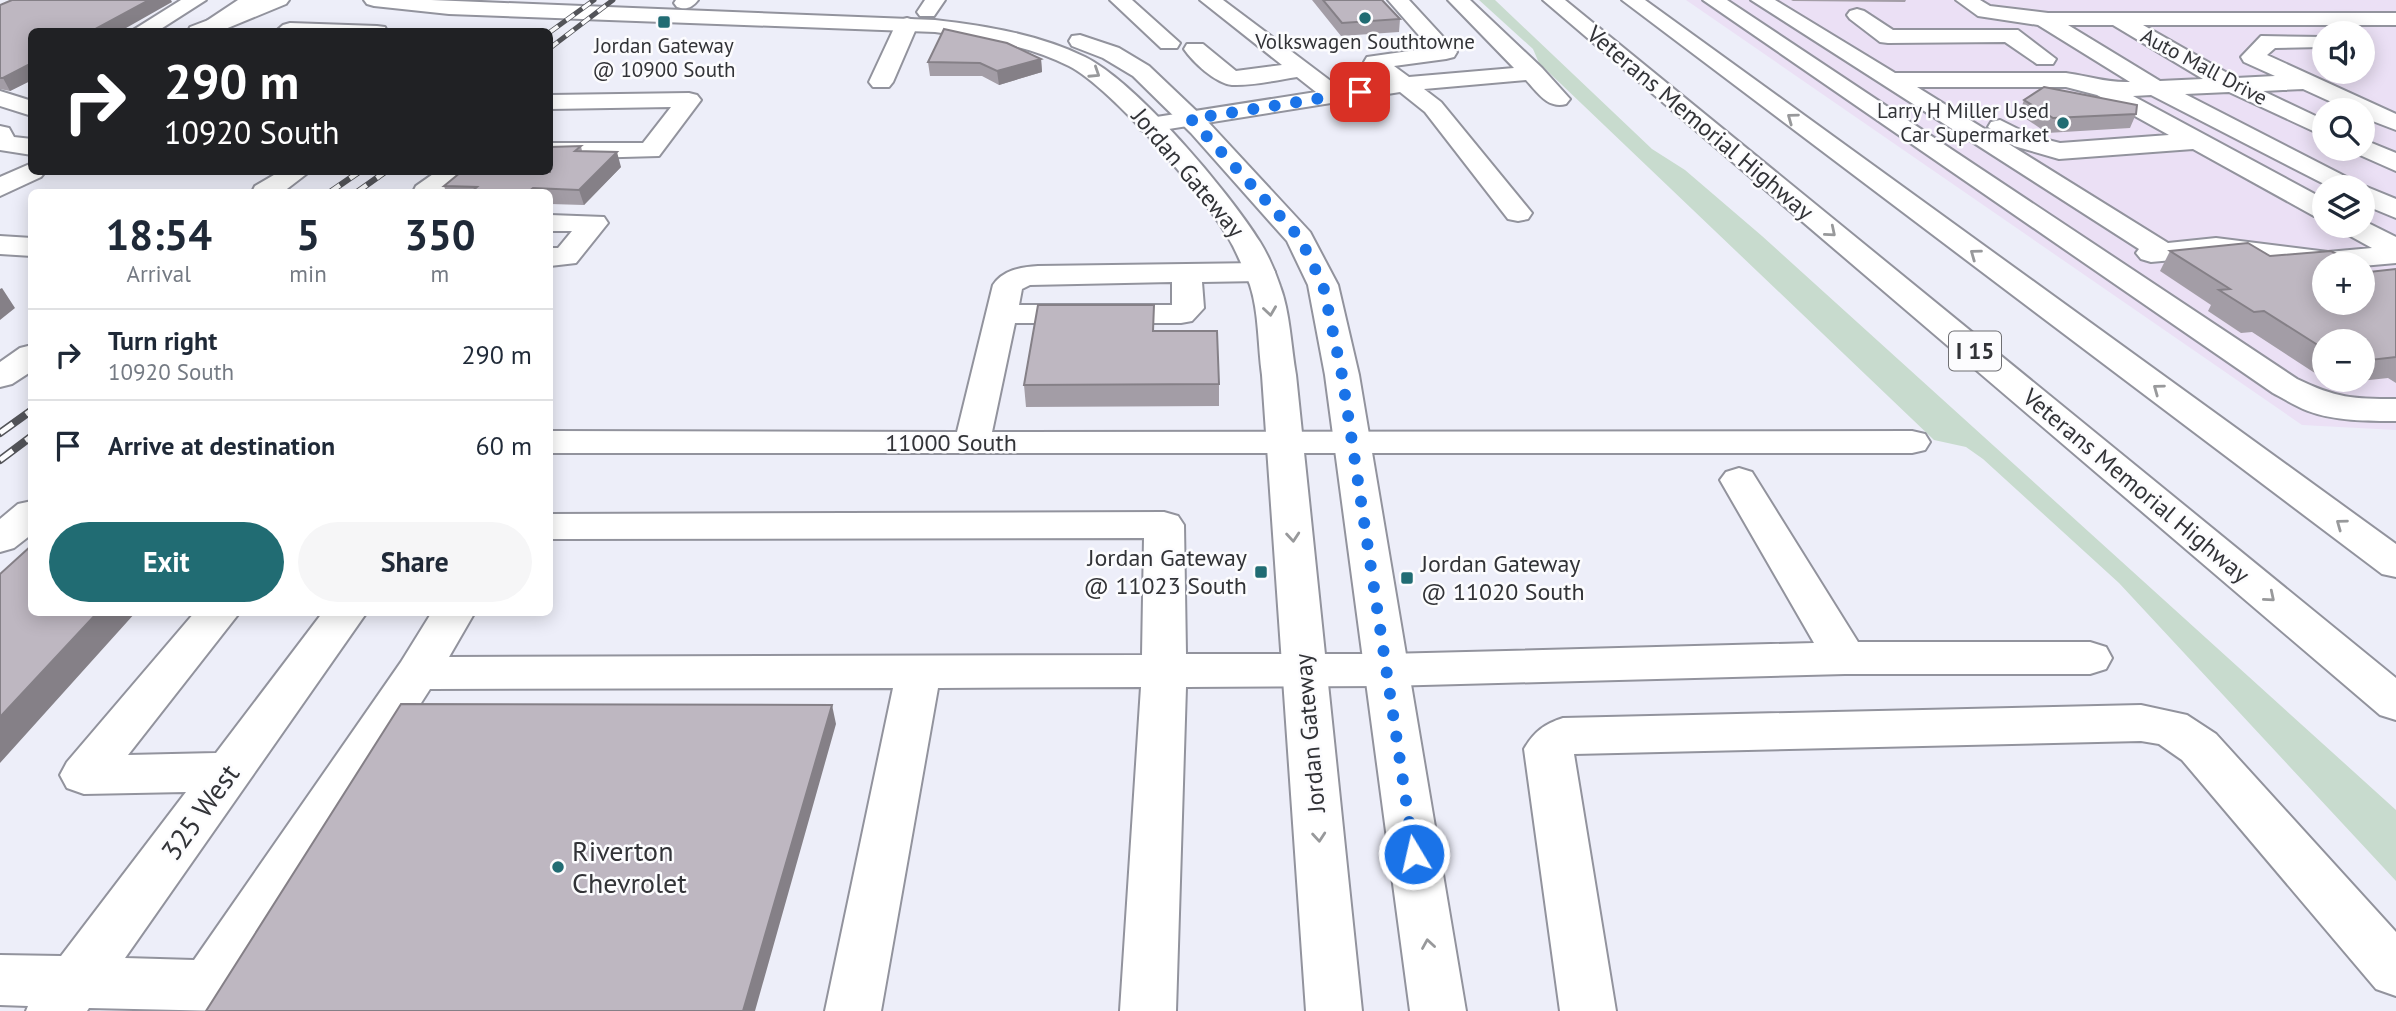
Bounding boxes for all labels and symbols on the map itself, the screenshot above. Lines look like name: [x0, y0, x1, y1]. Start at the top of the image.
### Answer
marker: Volkswagen Southtowne: [1357, 10, 1373, 26]
marker: Jordan Gateway @ 10900 South: [656, 14, 672, 30]
street label: Veterans Memorial Highway: [1580, 18, 1820, 227]
street label: Auto Mall Drive: [2136, 22, 2272, 111]
place label: Volkswagen Southtowne: [1254, 28, 1475, 55]
place label: Jordan Gateway @ 10900 South: [592, 32, 736, 83]
pin: [1330, 62, 1390, 122]
one-way arrow: [1087, 64, 1100, 77]
place label: Larry H Miller Used Car Supermarket: [1877, 97, 2049, 148]
street label: Jordan Gateway: [1125, 101, 1252, 244]
one-way arrow: [1787, 114, 1800, 127]
marker: Larry H Miller Used Car Supermarket: [2055, 115, 2071, 131]
one-way arrow: [1823, 224, 1836, 236]
one-way arrow: [1970, 249, 1983, 262]
one-way arrow: [1262, 305, 1277, 317]
road number: I 15: [1949, 332, 2001, 370]
street label: Veterans Memorial Highway: [2016, 381, 2256, 590]
one-way arrow: [2153, 384, 2166, 397]
street label: 11000 South: [885, 427, 1017, 458]
one-way arrow: [2336, 520, 2349, 532]
one-way arrow: [1285, 532, 1300, 543]
place label: Jordan Gateway @ 11023 South: [1083, 542, 1247, 601]
place label: Jordan Gateway @ 11020 South: [1420, 548, 1585, 607]
marker: Jordan Gateway @ 11023 South: [1253, 564, 1269, 580]
marker: Jordan Gateway @ 11020 South: [1399, 570, 1415, 586]
one-way arrow: [2262, 589, 2274, 602]
street label: Jordan Gateway: [1287, 652, 1332, 815]
street label: 325 West: [152, 756, 247, 867]
position arrow: [1377, 817, 1451, 891]
place label: Riverton Chevrolet: [572, 832, 687, 901]
one-way arrow: [1311, 832, 1326, 843]
marker: Riverton Chevrolet: [550, 859, 566, 875]
one-way arrow: [1421, 938, 1436, 949]

